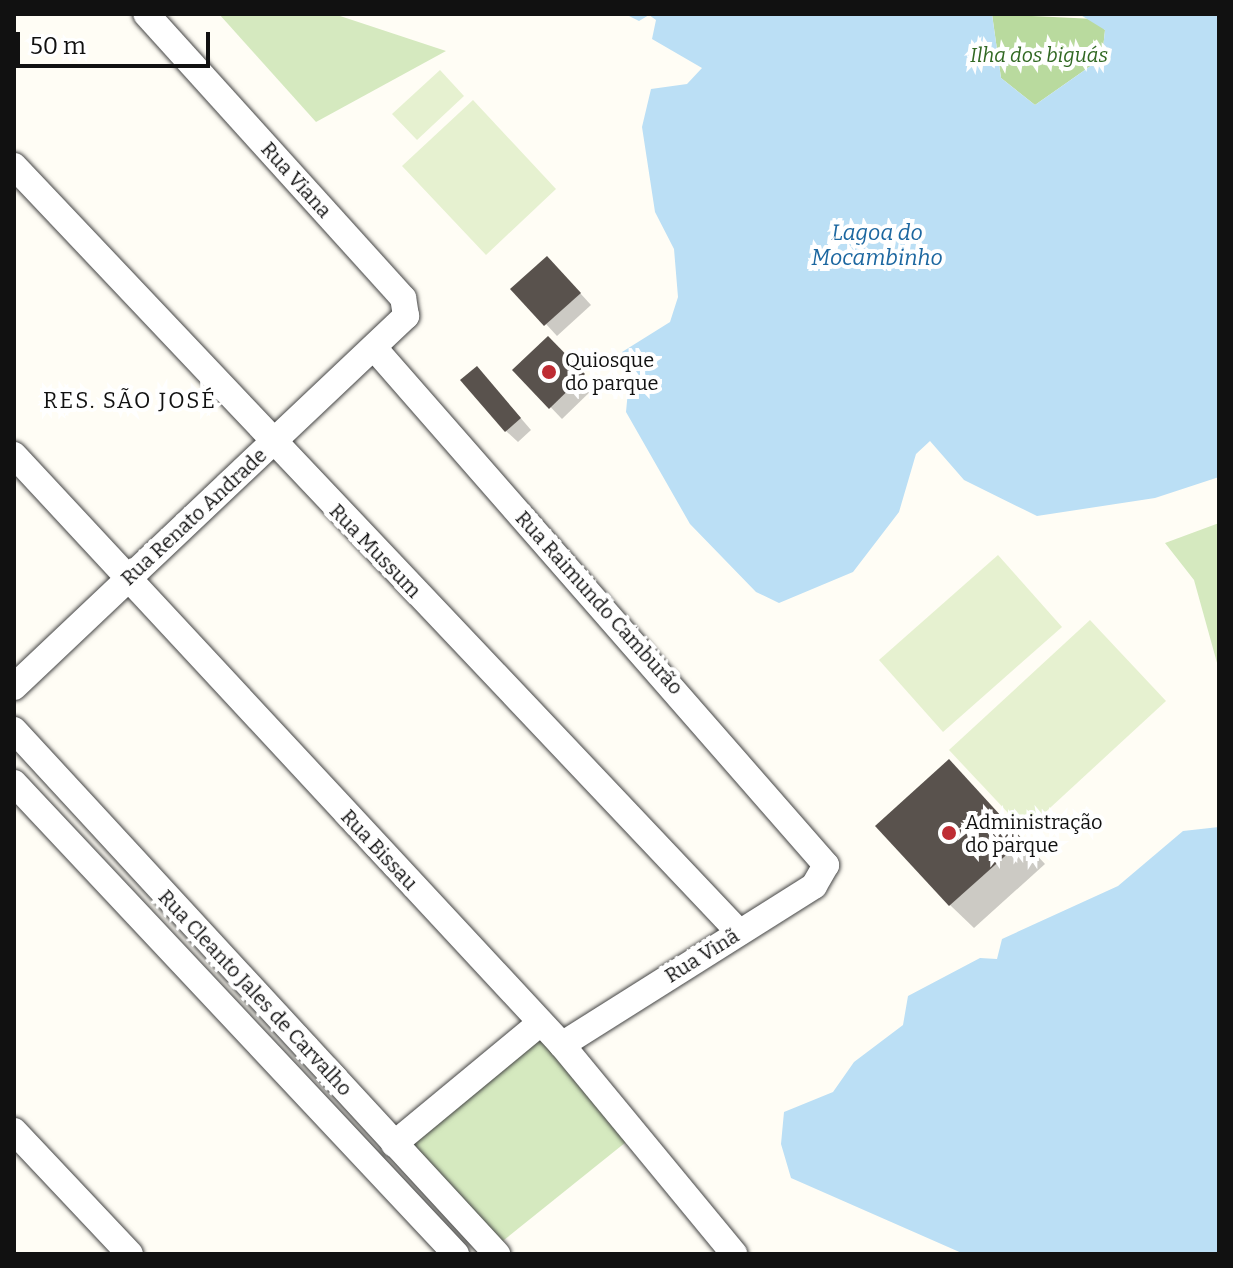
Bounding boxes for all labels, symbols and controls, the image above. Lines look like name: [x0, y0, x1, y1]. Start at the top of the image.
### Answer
scale bar: [20, 16, 214, 66]
text: 50 m: [30, 32, 86, 60]
park label: Ilha dos biguás: [970, 43, 1108, 67]
street label: Rua Viana: [256, 137, 336, 223]
water label: Lagoa do Mocambinho: [811, 219, 943, 270]
place label: Quiosque do parque: [565, 348, 658, 395]
marker: Quiosque do parque: [540, 363, 558, 381]
district label: RES. SÃO JOSÉ: [43, 388, 217, 414]
street label: Rua Renato Andrade: [116, 443, 272, 591]
street label: Rua Mussum: [324, 499, 426, 603]
street label: Rua Raimundo Camburão: [510, 506, 688, 700]
street label: Rua Bissau: [336, 805, 422, 895]
place label: Administração do parque: [965, 810, 1103, 857]
marker: Administração do parque: [940, 824, 958, 842]
street label: Rua Cleanto Jales de Carvalho: [153, 885, 357, 1101]
street label: Rua Vinã: [661, 924, 743, 988]

